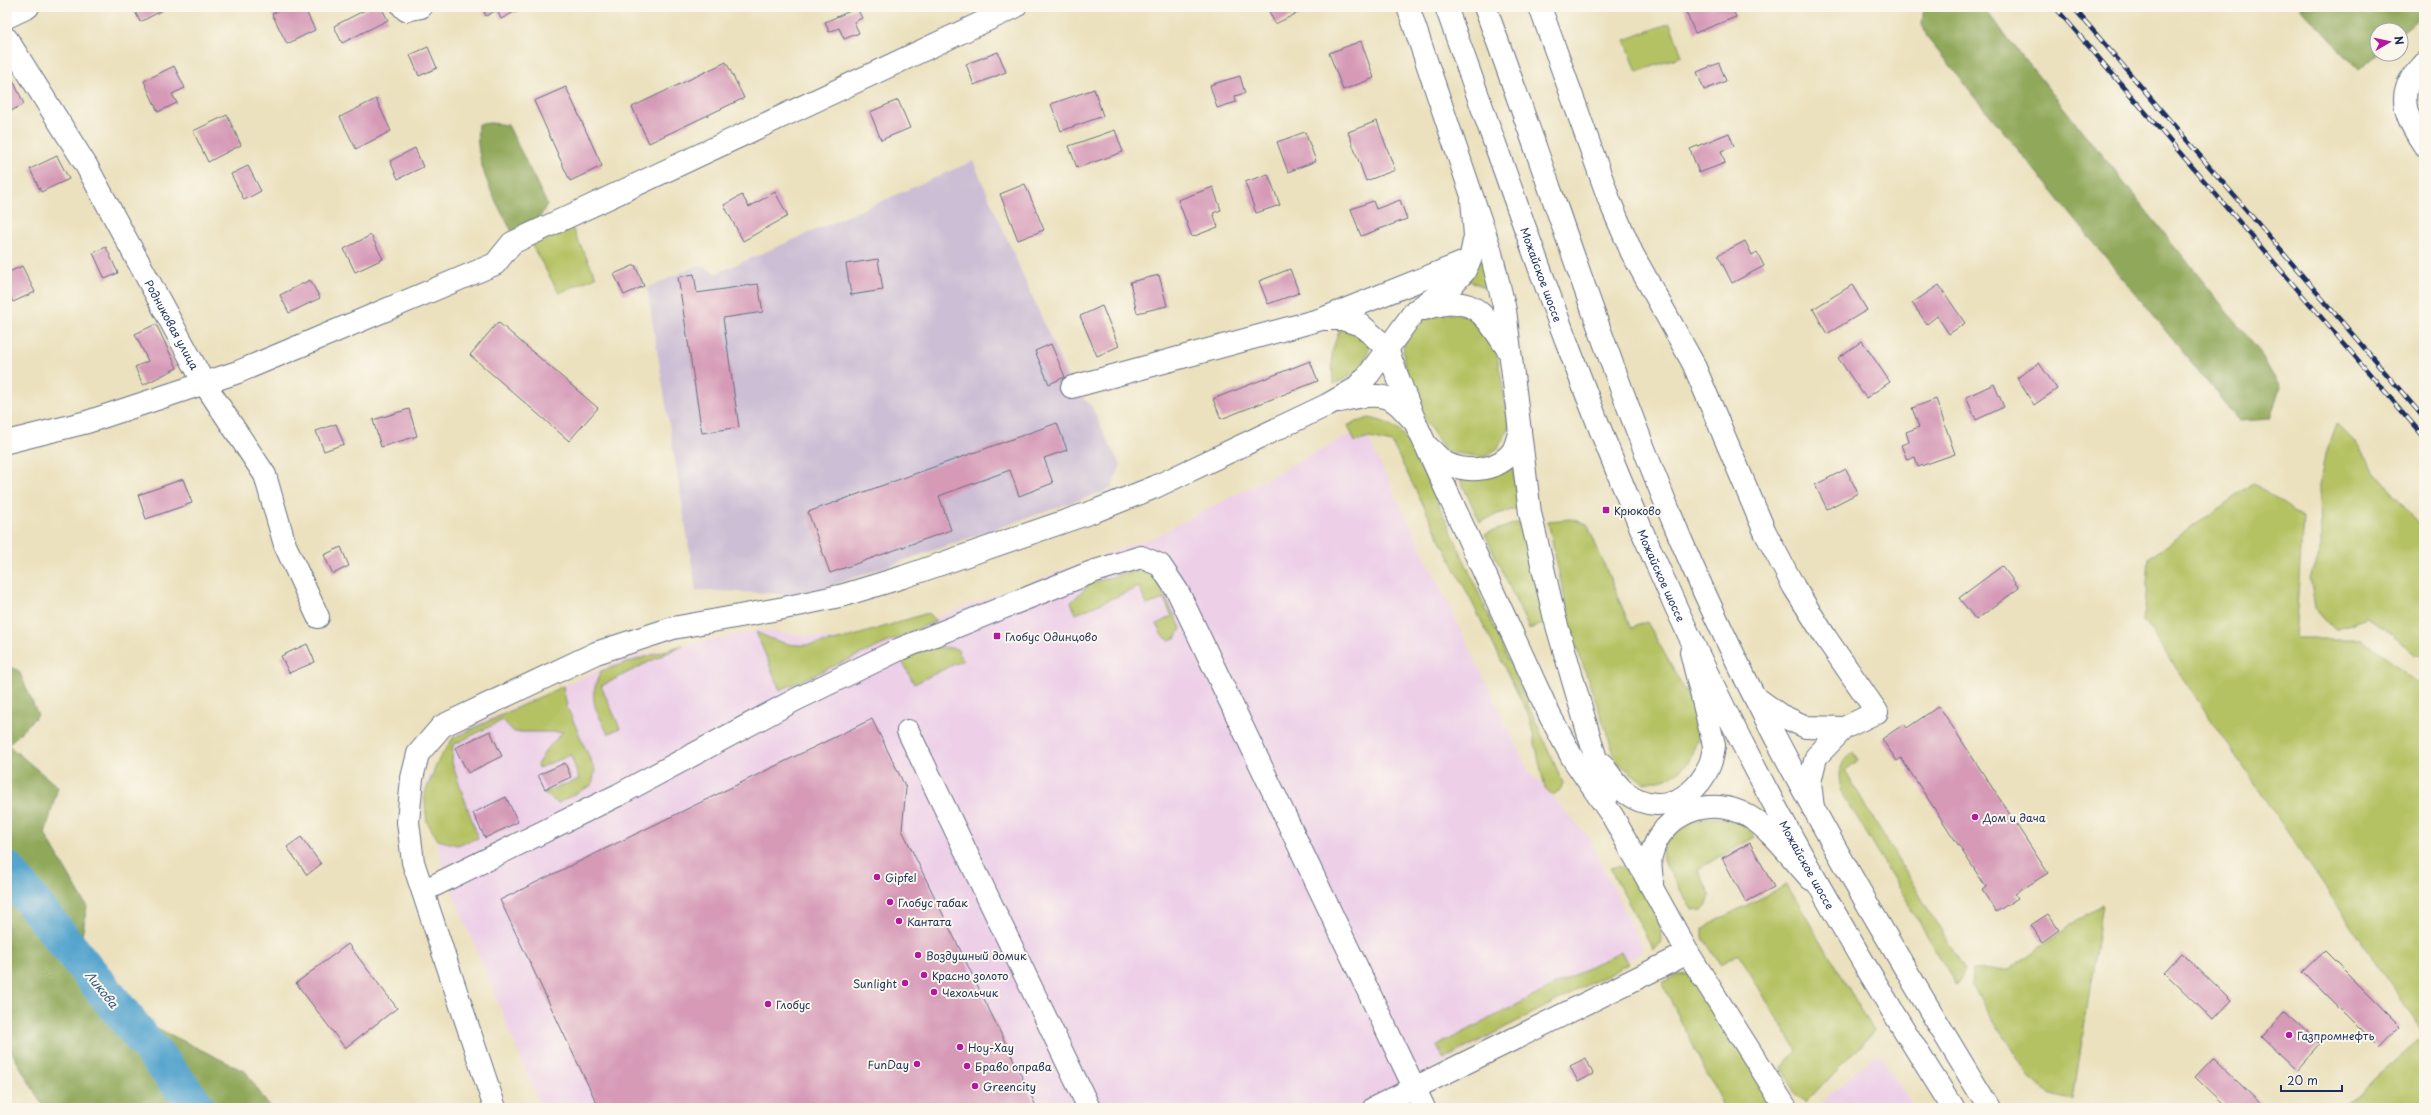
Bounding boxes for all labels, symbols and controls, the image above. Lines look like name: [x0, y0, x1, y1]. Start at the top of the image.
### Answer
north arrow: [2369, 22, 2409, 62]
text: N: [2390, 35, 2408, 46]
street label: Можайское шоссе: [1517, 225, 1567, 324]
street label: Родниковая улица: [141, 276, 204, 373]
place label: Крюково: [1614, 502, 1661, 519]
marker: Крюково: [1601, 505, 1611, 515]
street label: Можайское шоссе: [1634, 526, 1690, 624]
place label: Глобус Одинцово: [1005, 628, 1097, 645]
marker: Глобус Одинцово: [992, 631, 1002, 641]
place label: Дом и дача: [1982, 809, 2046, 826]
marker: Дом и дача: [1970, 812, 1980, 822]
street label: Можайское шоссе: [1776, 817, 1839, 912]
place label: Gipfel: [885, 869, 917, 886]
marker: Gipfel: [872, 872, 882, 882]
place label: Глобус табак: [898, 894, 968, 911]
marker: Глобус табак: [885, 897, 895, 907]
place label: Кантата: [907, 913, 952, 930]
marker: Кантата: [894, 916, 904, 926]
place label: Воздушный домик: [926, 947, 1027, 964]
marker: Воздушный домик: [913, 950, 923, 960]
water label: Ликова: [81, 966, 123, 1012]
place label: Красно золото: [932, 967, 1009, 984]
marker: Красно золото: [919, 970, 929, 980]
place label: Sunlight: [853, 975, 898, 992]
marker: Sunlight: [900, 978, 910, 988]
place label: Чехольчик: [942, 984, 999, 1001]
marker: Чехольчик: [929, 987, 939, 997]
place label: Глобус: [776, 996, 810, 1013]
marker: Глобус: [763, 999, 773, 1009]
place label: Газпромнефть: [2297, 1027, 2374, 1044]
marker: Газпромнефть: [2284, 1030, 2294, 1040]
place label: Ноу-Хау: [968, 1039, 1014, 1056]
marker: Ноу-Хау: [955, 1042, 965, 1052]
place label: FunDay: [868, 1056, 909, 1073]
place label: Браво оправа: [975, 1058, 1052, 1075]
marker: FunDay: [912, 1059, 922, 1069]
marker: Браво оправа: [962, 1061, 972, 1071]
scale bar: [2281, 1067, 2342, 1093]
text: 20 m: [2287, 1071, 2318, 1089]
place label: Greencity: [983, 1078, 1036, 1095]
marker: Greencity: [970, 1081, 980, 1091]

